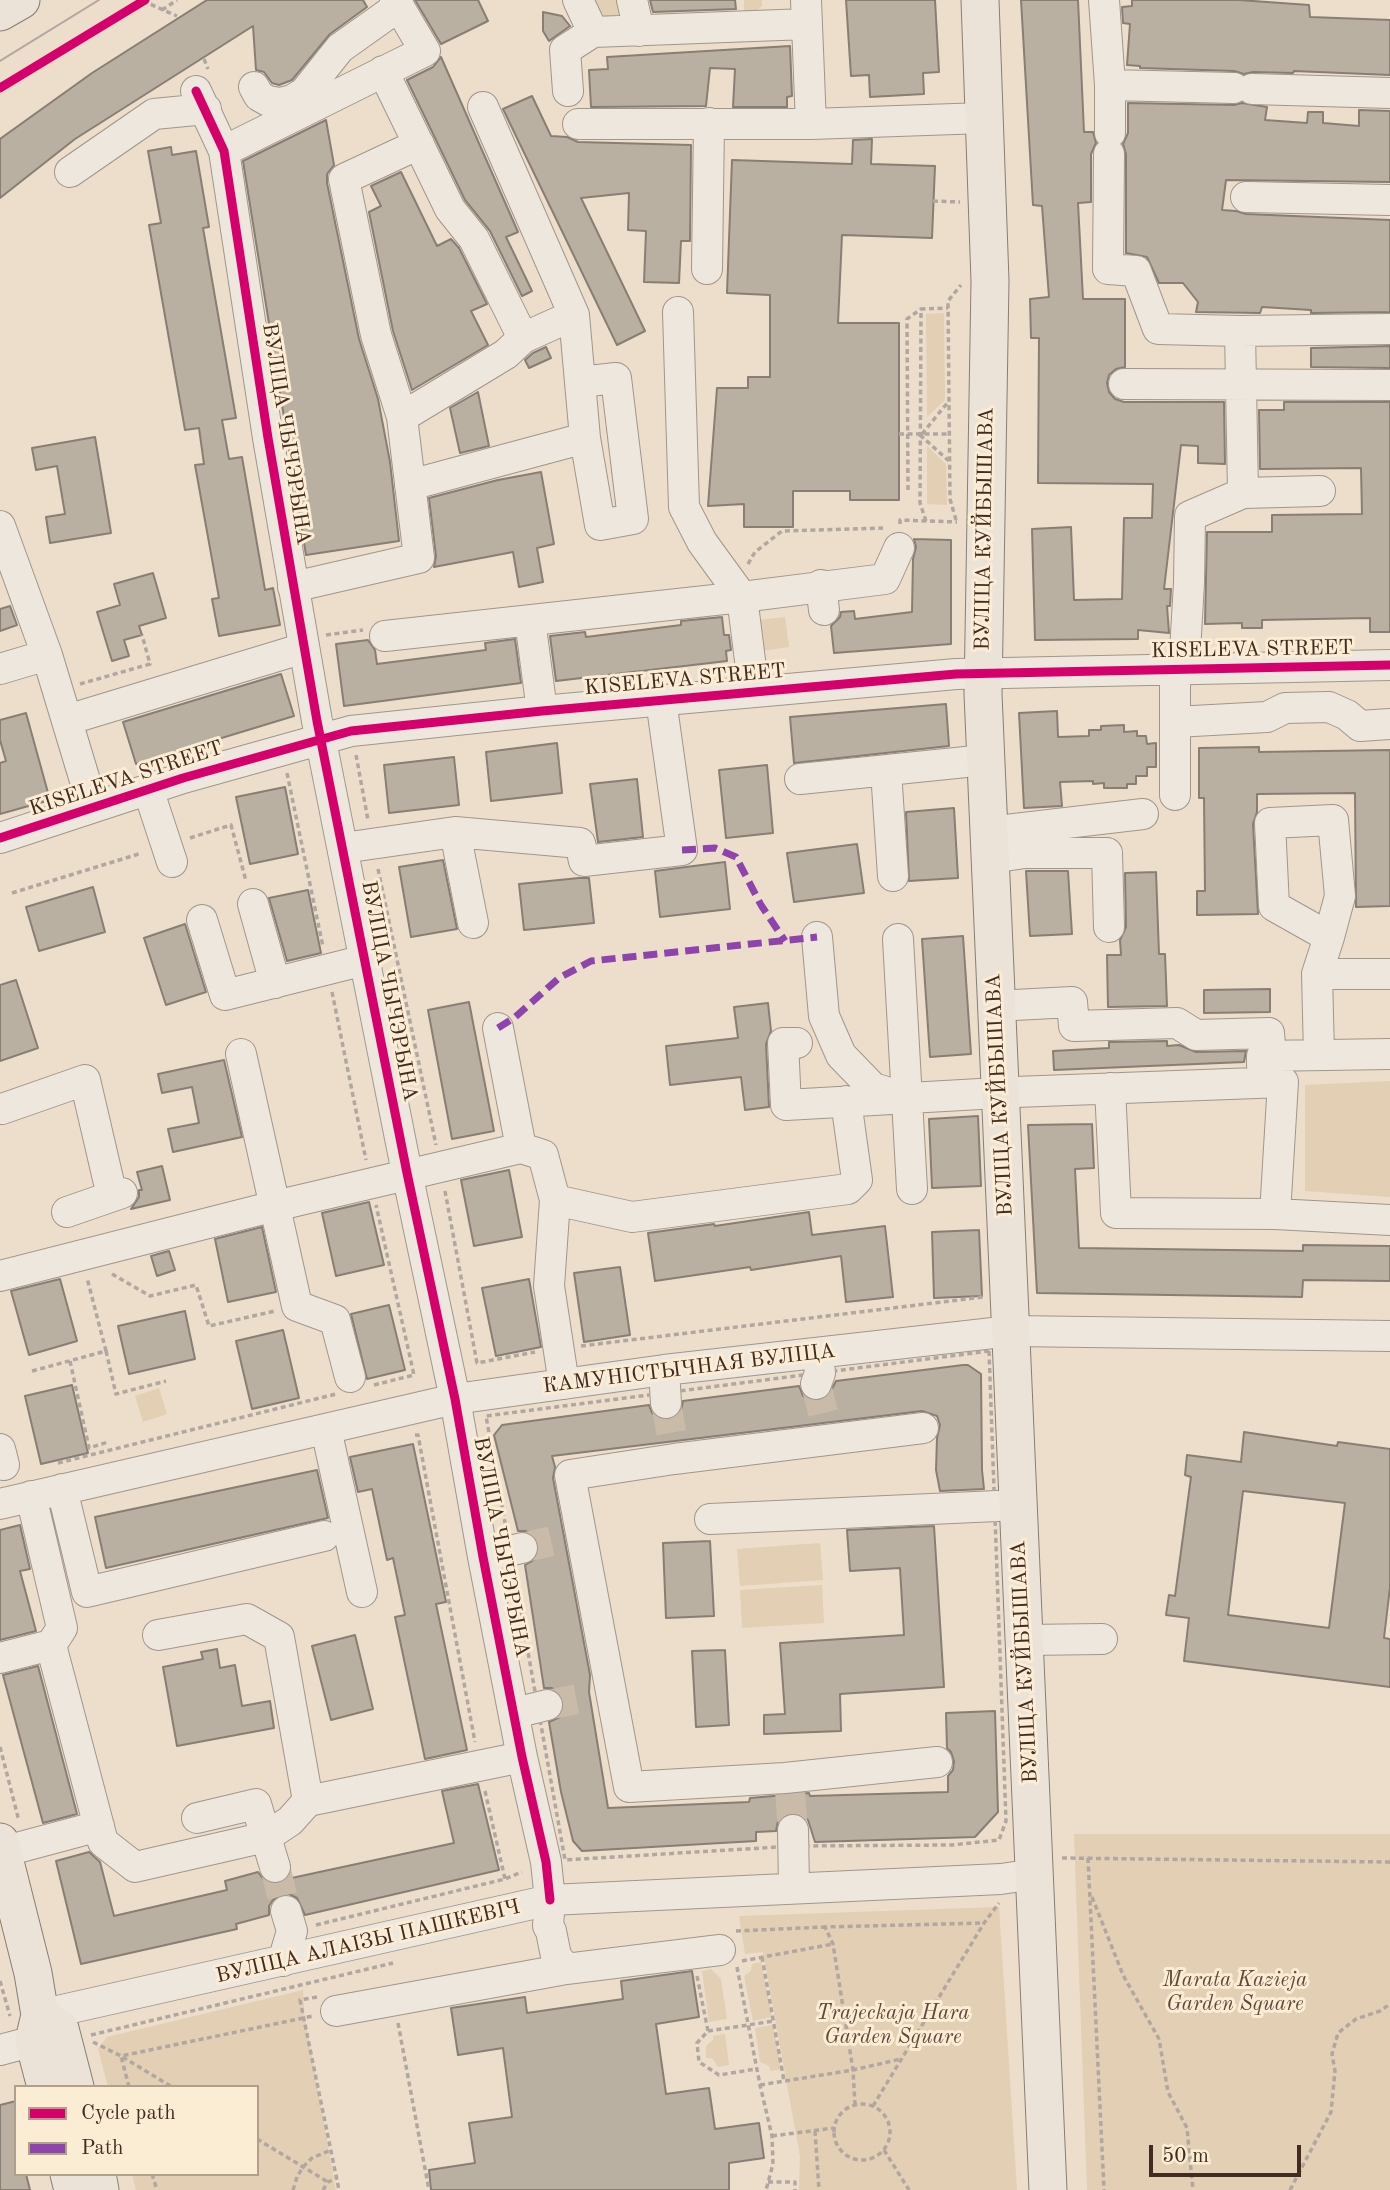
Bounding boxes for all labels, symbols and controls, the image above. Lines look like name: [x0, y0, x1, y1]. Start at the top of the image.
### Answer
street label: ВУЛІЦА ЧЫЧЭРЫНА: [256, 321, 316, 547]
street label: ВУЛІЦА КУЙБЫШАВА: [970, 407, 1000, 651]
street label: KISELEVA STREET: [1151, 636, 1353, 664]
street label: KISELEVA STREET: [583, 659, 787, 701]
street label: KISELEVA STREET: [26, 736, 226, 822]
street label: ВУЛІЦА ЧЫЧЭРЫНА: [355, 878, 423, 1104]
street label: ВУЛІЦА КУЙБЫШАВА: [981, 973, 1019, 1217]
street label: КАМУНІСТЫЧНАЯ ВУЛІЦА: [541, 1339, 837, 1399]
street label: ВУЛІЦА ЧЫЧЭРЫНА: [467, 1434, 535, 1660]
street label: ВУЛІЦА КУЙБЫШАВА: [1006, 1540, 1044, 1784]
street label: ВУЛІЦА АЛАІЗЫ ПАШКЕВІЧ: [213, 1895, 523, 1989]
park label: Marata Kazieja Garden Square: [1163, 1967, 1307, 2017]
park label: Trajeckaja Hara Garden Square: [816, 2000, 970, 2050]
legend: [14, 2085, 259, 2176]
text: Cycle path: [81, 2103, 176, 2124]
scale bar: [1152, 2130, 1304, 2174]
text: Path: [81, 2138, 124, 2159]
text: 50 m: [1162, 2146, 1209, 2167]

